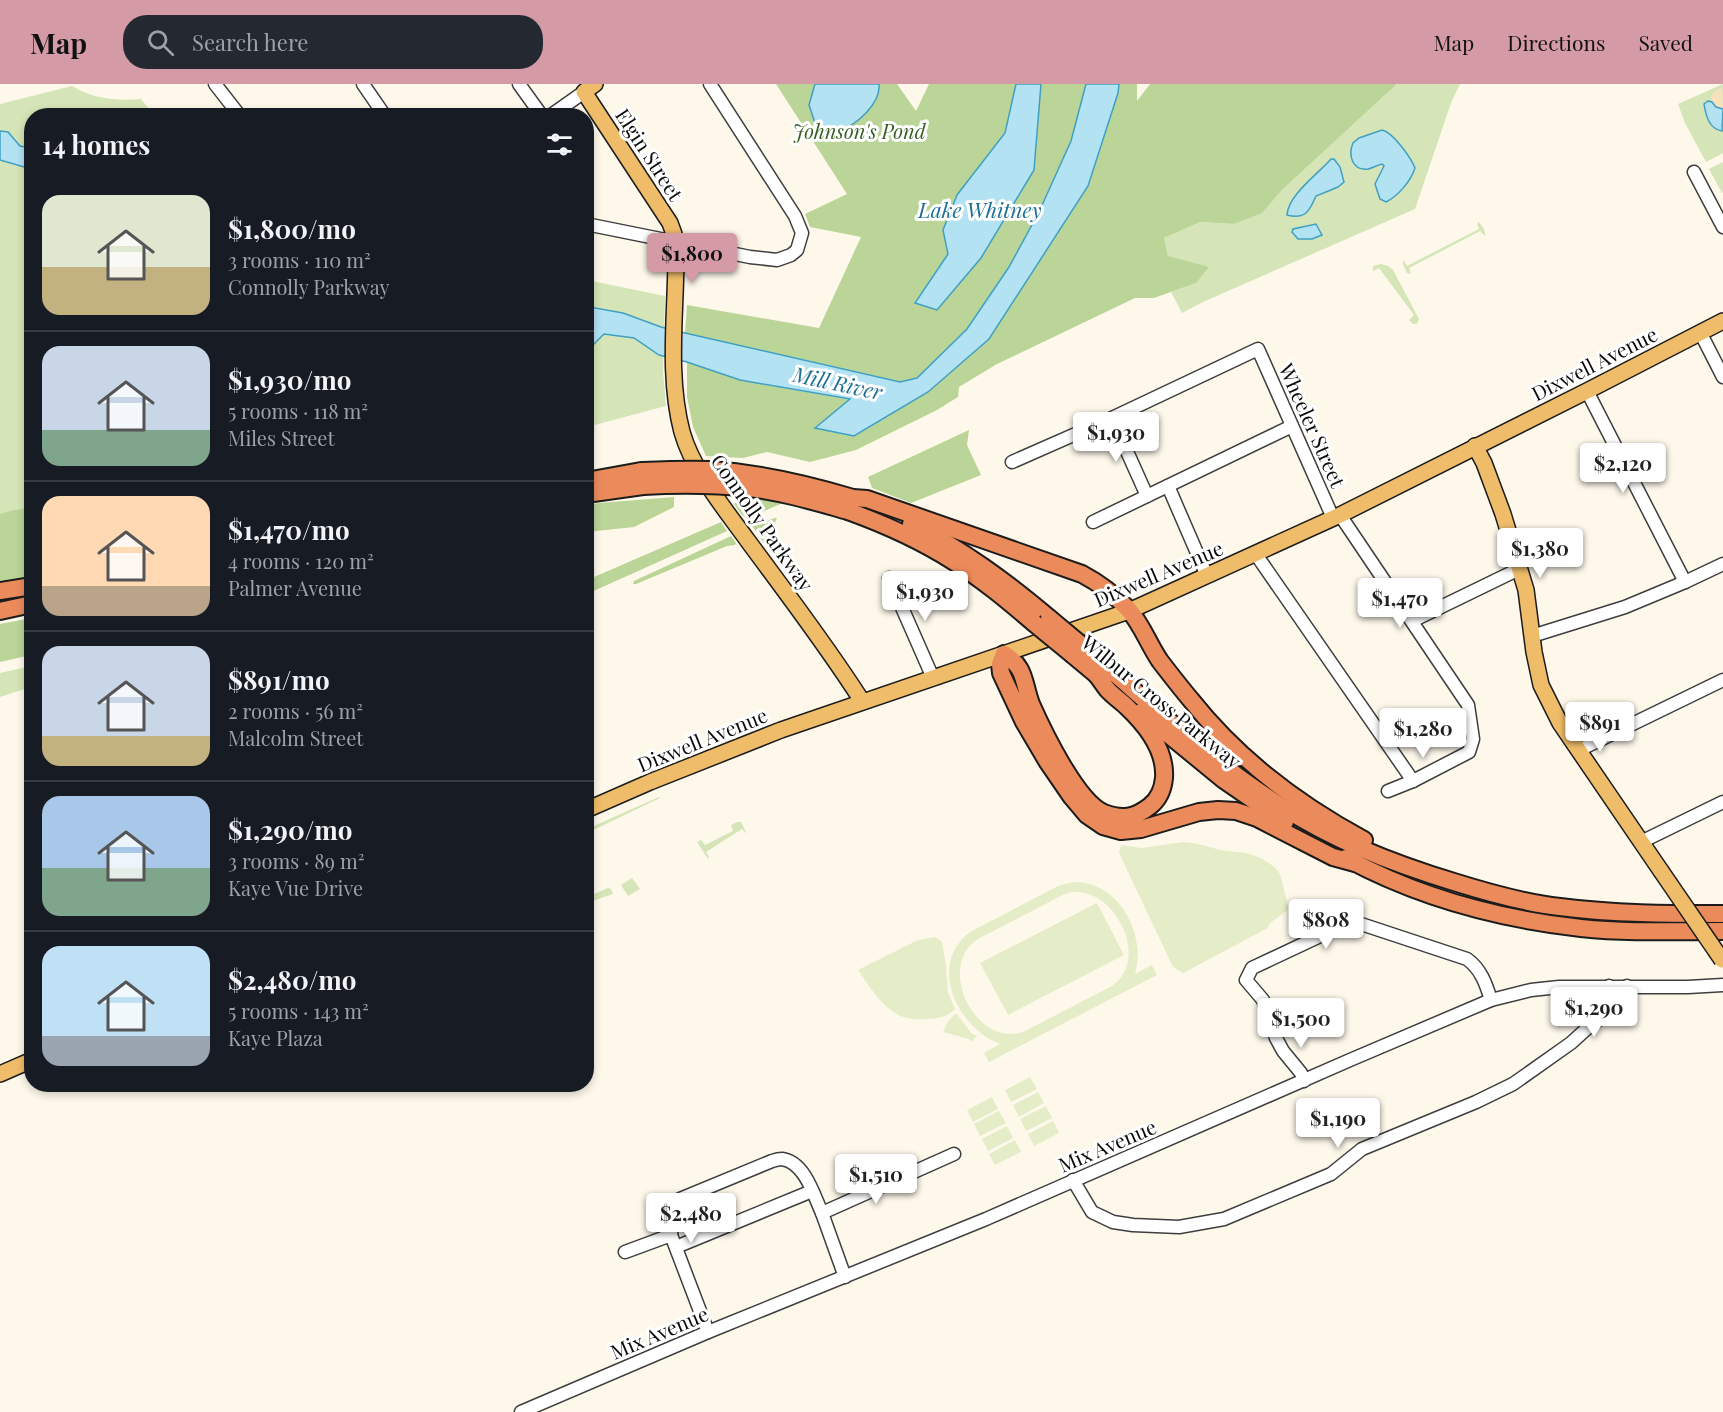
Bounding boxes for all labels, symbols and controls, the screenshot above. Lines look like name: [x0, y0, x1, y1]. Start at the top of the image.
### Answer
search box: [123, 15, 543, 69]
text: Map: [30, 24, 87, 61]
icon: search: [144, 26, 177, 59]
text: Search here: [192, 27, 308, 57]
text: Map: [1433, 28, 1474, 56]
text: Directions: [1507, 28, 1605, 56]
text: Saved: [1638, 28, 1693, 56]
street label: Elgin Street: [610, 103, 690, 206]
park label: Johnson's Pond: [793, 117, 927, 144]
text: 14 homes: [42, 127, 150, 162]
icon: filters: [543, 128, 576, 161]
water label: Lake Whitney: [917, 195, 1042, 223]
text: $1,800/mo: [228, 211, 356, 246]
icon: home: [90, 219, 162, 291]
pin: $1,800: [643, 233, 741, 284]
text: $1,800: [661, 239, 723, 266]
text: 3 rooms · 110 m²: [228, 246, 371, 273]
text: Connolly Parkway: [228, 273, 390, 300]
street label: Dixwell Avenue: [1526, 320, 1662, 406]
street label: Wheeler Street: [1273, 358, 1353, 492]
water label: Mill River: [790, 359, 886, 405]
text: $1,930/mo: [228, 362, 351, 397]
icon: home: [90, 370, 162, 442]
text: 5 rooms · 118 m²: [228, 397, 368, 424]
pin: $1,930: [1067, 412, 1165, 463]
text: $1,930: [1087, 418, 1145, 445]
text: Miles Street: [228, 424, 335, 451]
pin: $2,120: [1574, 443, 1672, 494]
street label: Connolly Parkway: [706, 448, 820, 596]
text: $2,120: [1594, 449, 1652, 476]
text: $1,470/mo: [228, 512, 350, 547]
icon: home: [90, 520, 162, 592]
pin: $1,380: [1491, 528, 1589, 579]
street label: Dixwell Avenue: [1089, 534, 1227, 612]
text: $1,380: [1511, 534, 1569, 561]
text: 4 rooms · 120 m²: [228, 547, 374, 574]
pin: $1,930: [876, 571, 974, 622]
text: Palmer Avenue: [228, 574, 362, 601]
text: $1,930: [896, 577, 954, 604]
pin: $1,470: [1351, 578, 1449, 629]
text: $1,470: [1372, 584, 1428, 611]
street label: Wilbur Cross Parkway: [1076, 628, 1247, 774]
text: $891/mo: [228, 662, 330, 697]
icon: home: [90, 670, 162, 742]
text: 2 rooms · 56 m²: [228, 697, 363, 724]
street label: Dixwell Avenue: [633, 701, 771, 777]
pin: $891: [1564, 702, 1636, 753]
pin: $1,280: [1374, 708, 1472, 759]
text: $891: [1579, 708, 1621, 735]
text: $1,280: [1393, 714, 1453, 741]
text: Malcolm Street: [228, 724, 363, 751]
text: $1,290/mo: [228, 812, 352, 847]
icon: home: [90, 820, 162, 892]
text: 3 rooms · 89 m²: [228, 847, 364, 874]
text: Kaye Vue Drive: [228, 874, 363, 901]
pin: $808: [1290, 899, 1362, 950]
text: $808: [1303, 905, 1349, 932]
text: $2,480/mo: [228, 962, 356, 997]
icon: home: [90, 970, 162, 1042]
pin: $1,290: [1545, 987, 1643, 1038]
text: $1,290: [1565, 993, 1623, 1020]
text: 5 rooms · 143 m²: [228, 997, 369, 1024]
pin: $1,500: [1252, 998, 1350, 1049]
text: $1,500: [1271, 1004, 1331, 1031]
text: Kaye Plaza: [228, 1024, 323, 1051]
pin: $1,190: [1289, 1098, 1387, 1149]
text: $1,190: [1310, 1104, 1366, 1131]
street label: Mix Avenue: [1054, 1112, 1160, 1178]
pin: $1,510: [827, 1154, 925, 1205]
text: $1,510: [849, 1160, 903, 1187]
pin: $2,480: [642, 1193, 740, 1244]
text: $2,480: [660, 1199, 722, 1226]
street label: Mix Avenue: [606, 1299, 712, 1365]

